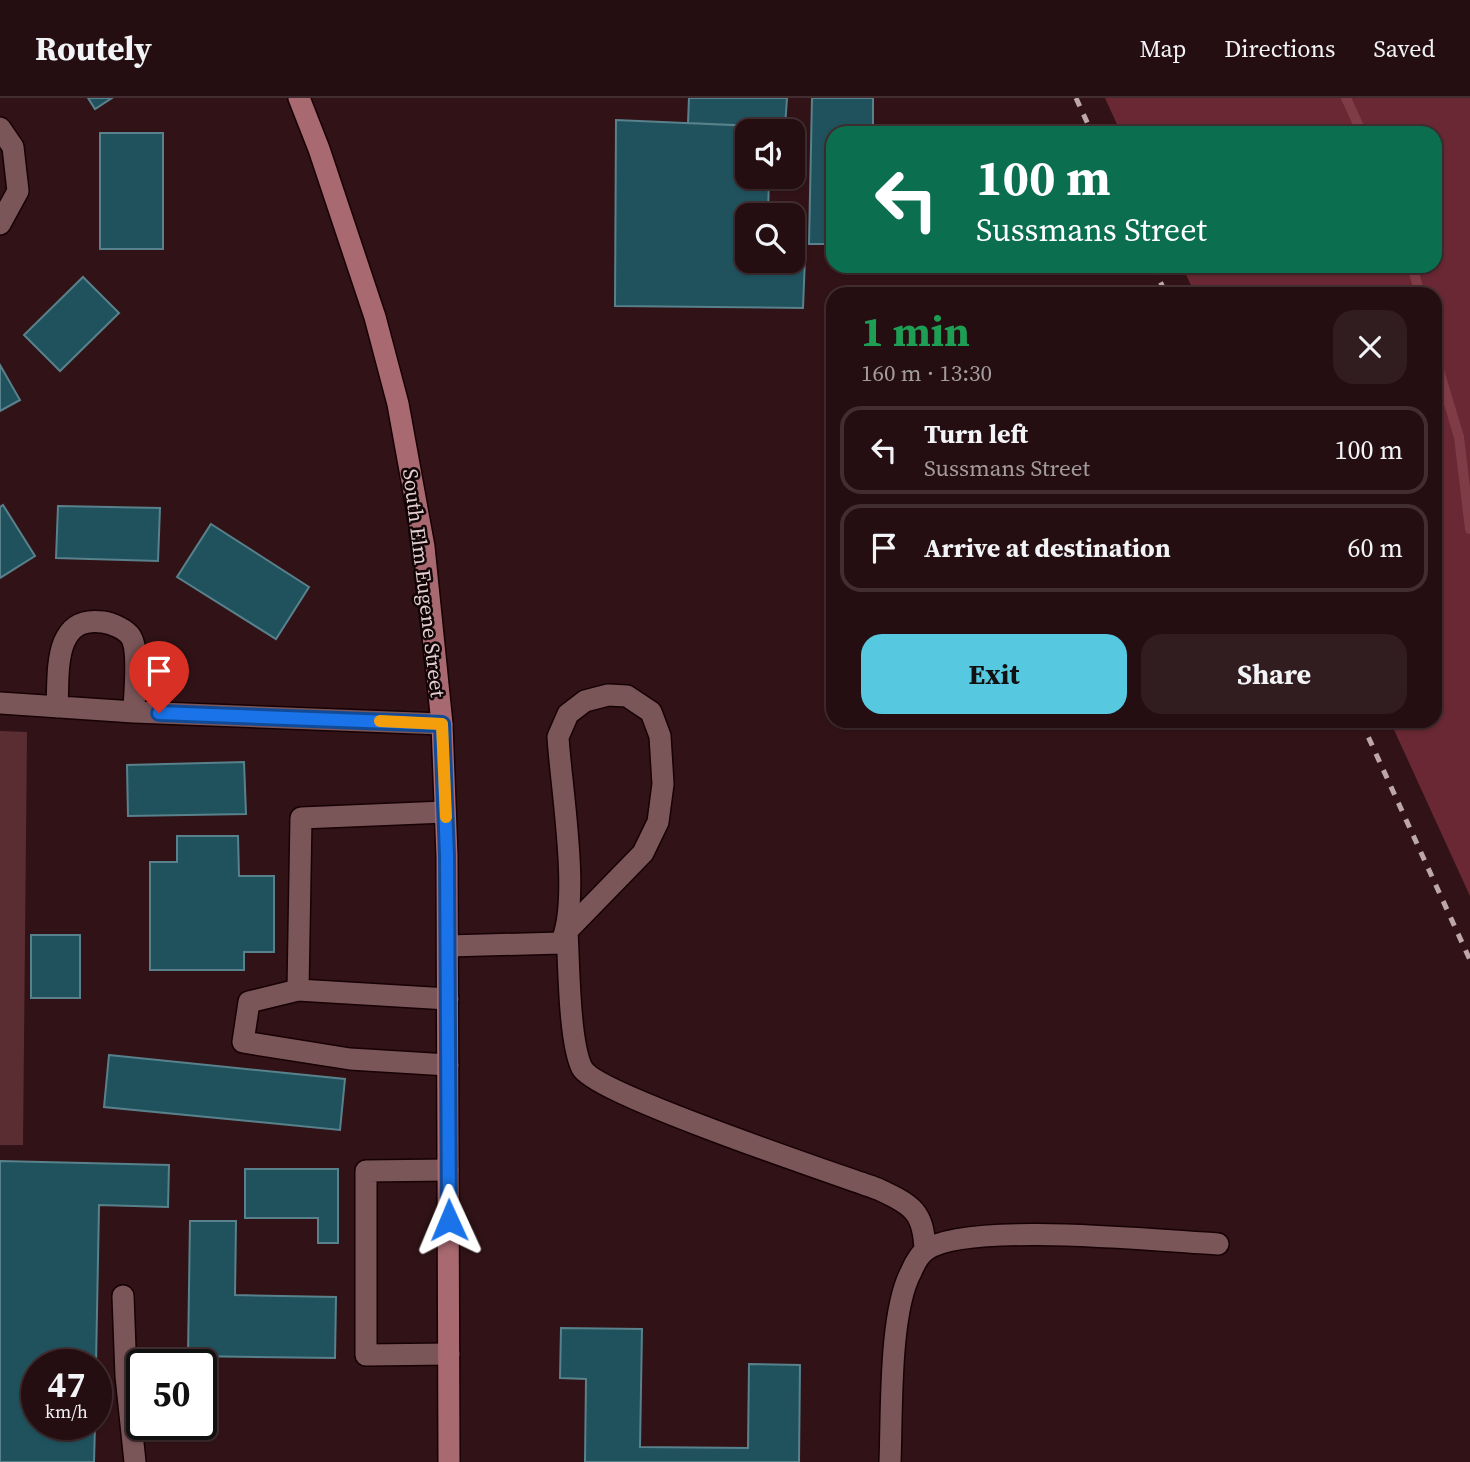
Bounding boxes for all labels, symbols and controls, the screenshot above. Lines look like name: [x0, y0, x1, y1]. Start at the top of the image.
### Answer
text: Routely: [35, 26, 152, 71]
text: Map: [1139, 32, 1186, 65]
text: Directions: [1224, 32, 1335, 65]
text: Saved: [1373, 32, 1435, 65]
map controls: [735, 119, 805, 273]
button: sound: [735, 119, 805, 189]
text: 100 m: [976, 144, 1111, 211]
icon: left: [861, 154, 952, 245]
button: search: [735, 203, 805, 273]
text: Sussmans Street: [976, 208, 1207, 252]
text: 1 min: [861, 302, 970, 360]
button: close: [1333, 310, 1407, 384]
text: 160 m · 13:30: [861, 357, 992, 389]
text: Turn left: [924, 416, 1028, 452]
icon: left: [865, 431, 903, 469]
text: 100 m: [1335, 432, 1403, 468]
text: Sussmans Street: [924, 452, 1090, 484]
street label: South Elm Eugene Street: [396, 467, 453, 699]
icon: arrive: [865, 529, 903, 567]
text: Arrive at destination: [924, 530, 1171, 566]
text: 60 m: [1348, 530, 1403, 566]
button: Exit: [861, 634, 1127, 714]
button: Share: [1141, 634, 1407, 714]
pin: [129, 641, 189, 713]
icon: arrive: [140, 652, 178, 690]
position arrow: [412, 1183, 486, 1257]
speed limit sign: 50: [126, 1349, 217, 1440]
text: 47: [48, 1361, 85, 1409]
text: km/h: [45, 1399, 88, 1424]

